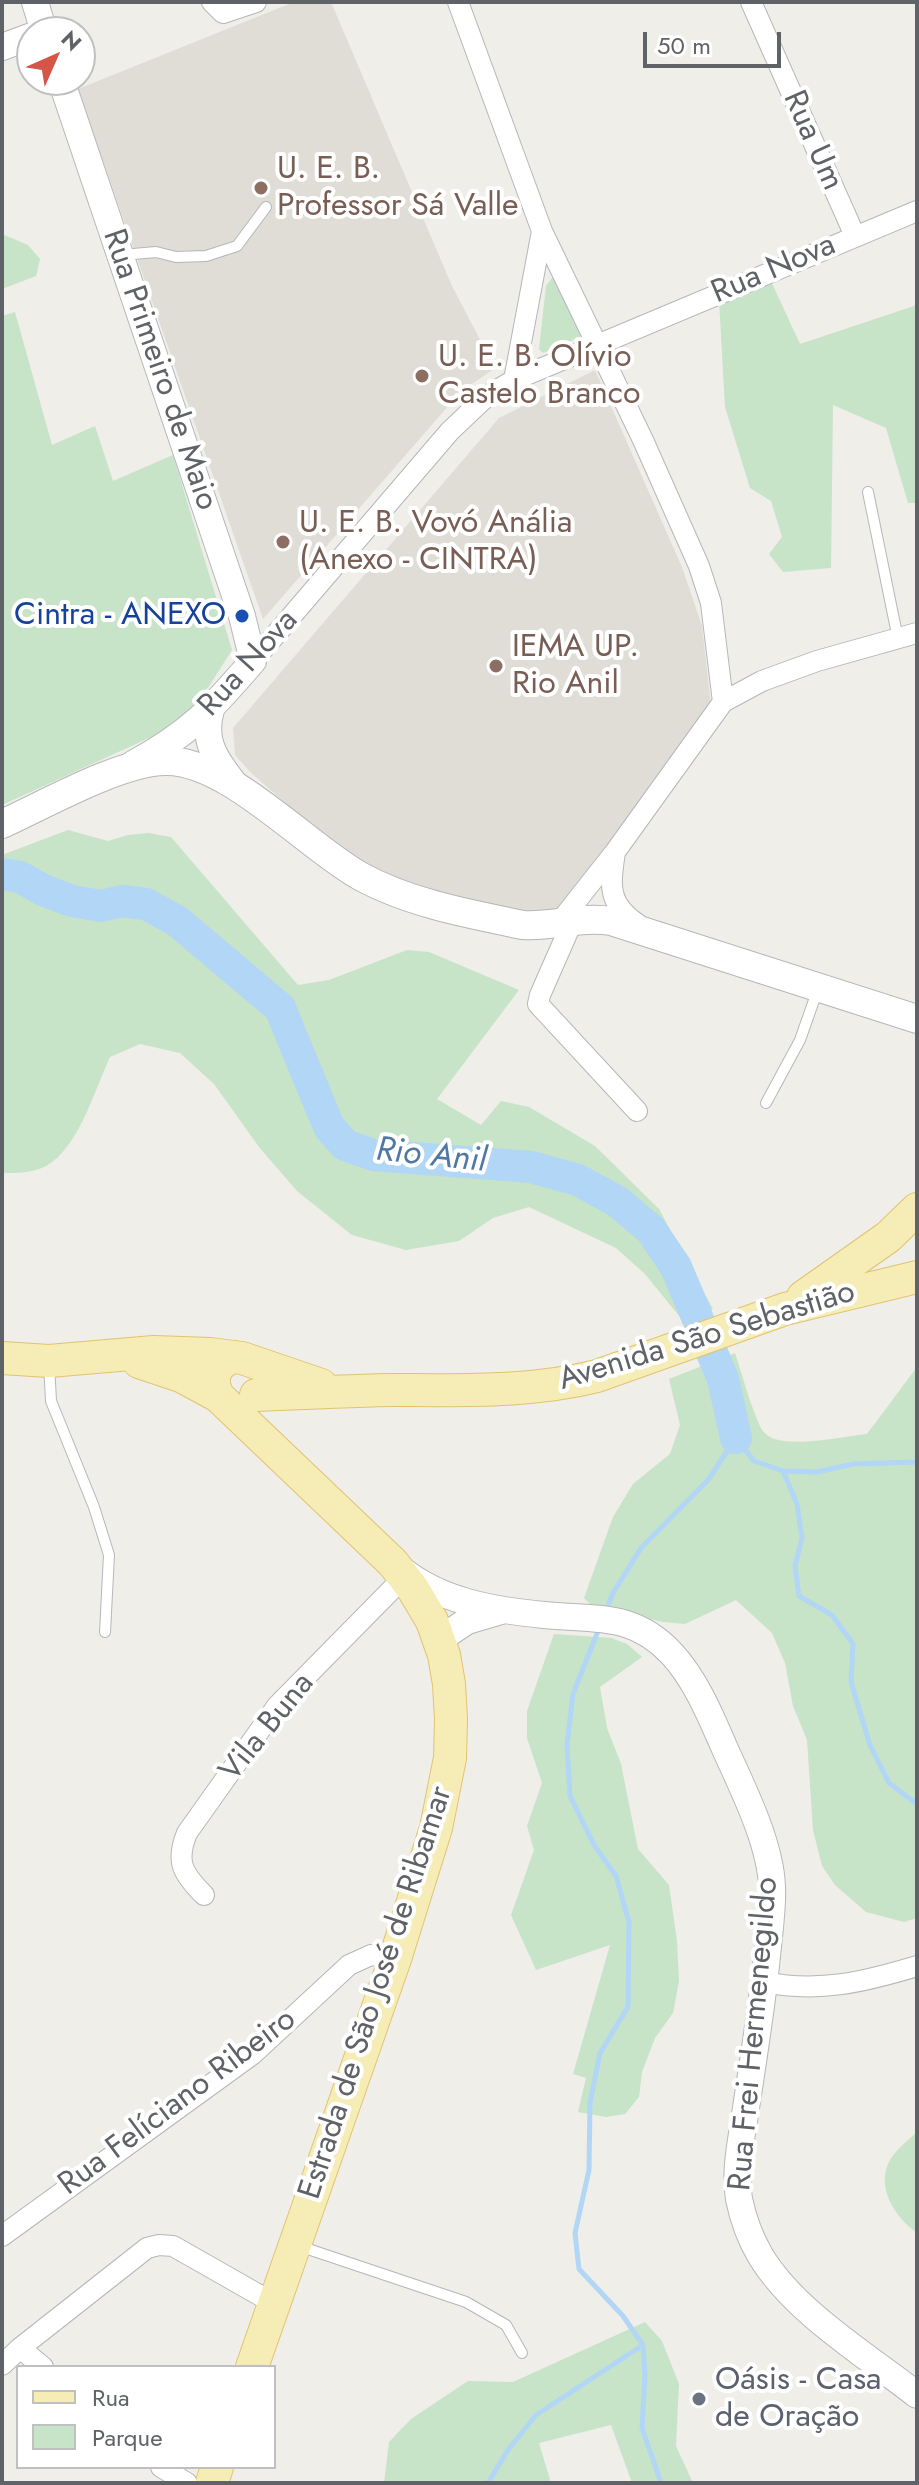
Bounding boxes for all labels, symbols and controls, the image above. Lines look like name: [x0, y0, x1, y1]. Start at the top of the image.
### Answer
north arrow: [16, 16, 96, 96]
scale bar: [647, 16, 785, 66]
text: N: [54, 23, 89, 58]
text: 50 m: [657, 28, 711, 63]
street label: Rua Um: [773, 85, 851, 197]
place label: U. E. B. Professor Sá Valle: [277, 151, 519, 226]
marker: U. E. B. Professor Sá Valle: [252, 179, 270, 197]
street label: Rua Primeiro de Maio: [93, 224, 225, 516]
street label: Rua Nova: [706, 227, 842, 313]
place label: U. E. B. Olívio Castelo Branco: [438, 339, 641, 414]
marker: U. E. B. Olívio Castelo Branco: [413, 367, 431, 385]
place label: U. E. B. Vovó Anália (Anexo - CINTRA): [299, 505, 572, 580]
marker: U. E. B. Vovó Anália (Anexo - CINTRA): [274, 533, 292, 551]
place label: Cintra - ANEXO: [14, 597, 226, 635]
street label: Rua Nova: [191, 602, 307, 726]
marker: Cintra - ANEXO: [233, 607, 251, 625]
place label: IEMA UP. Rio Anil: [512, 629, 639, 704]
marker: IEMA UP. Rio Anil: [487, 657, 505, 675]
water label: Rio Anil: [374, 1131, 488, 1183]
street label: Avenida São Sebastião: [554, 1274, 860, 1400]
street label: Vila Buna: [213, 1666, 323, 1790]
street label: Estrada de São José de Ribamar: [292, 1782, 462, 2204]
street label: Rua Frei Hermenegildo: [722, 1876, 788, 2192]
street label: Rua Felíciano Ribeiro: [52, 2001, 304, 2205]
place label: Oásis - Casa de Oração: [715, 2362, 881, 2437]
legend: [16, 2365, 276, 2469]
text: Rua: [92, 2380, 130, 2415]
marker: Oásis - Casa de Oração: [690, 2390, 708, 2408]
text: Parque: [92, 2420, 163, 2455]

